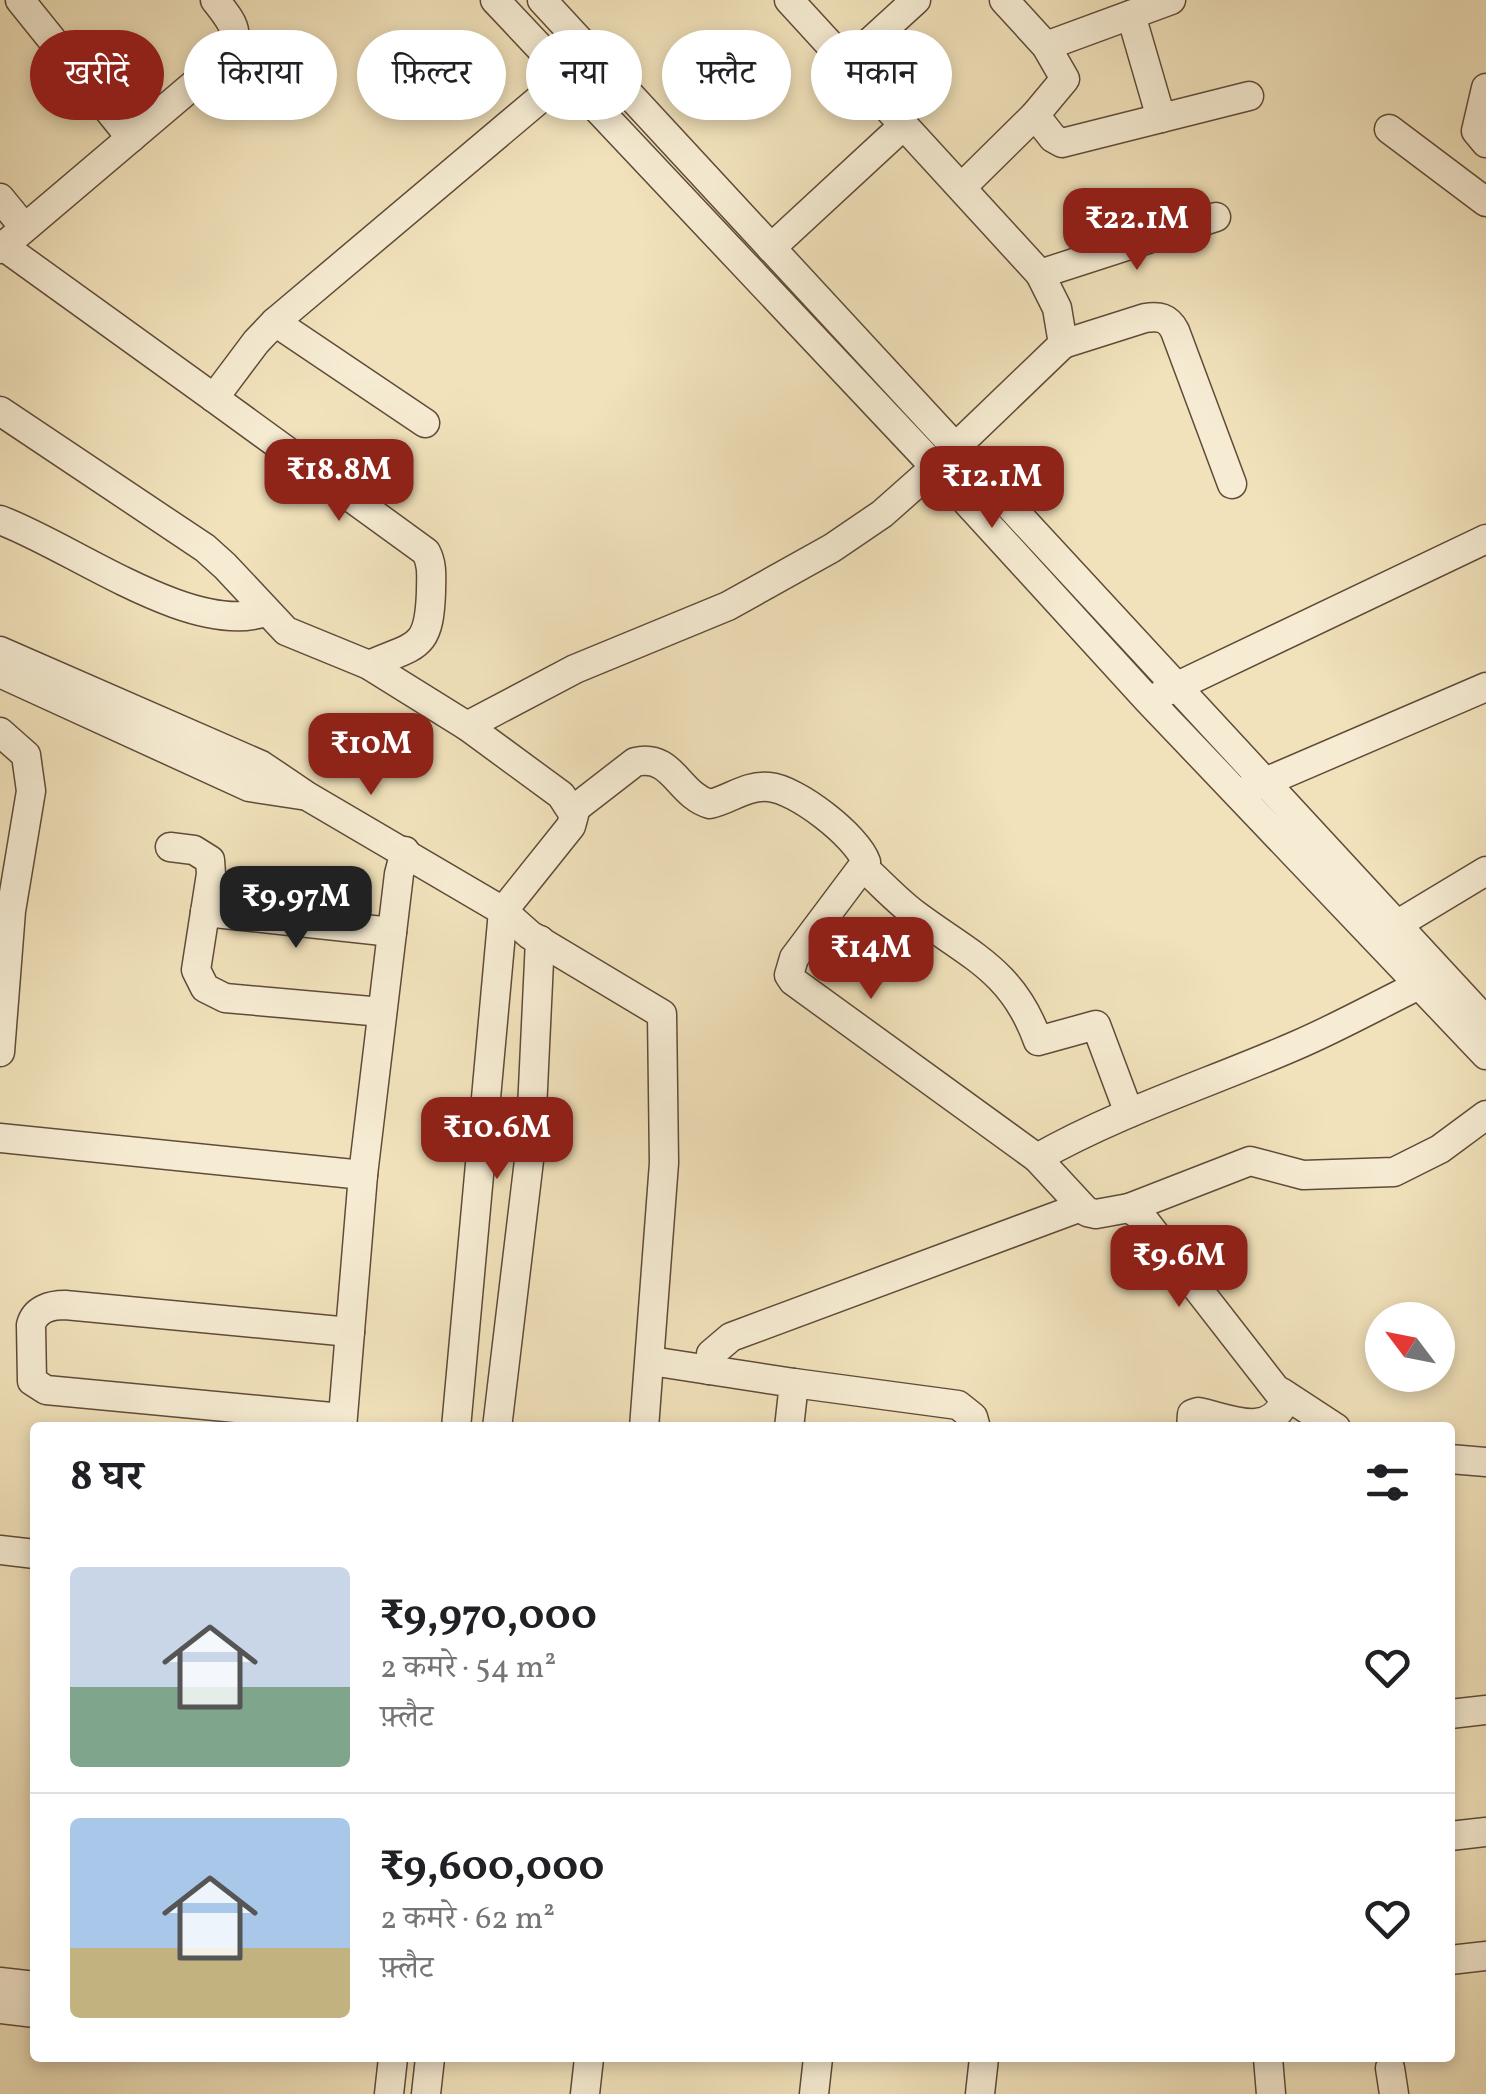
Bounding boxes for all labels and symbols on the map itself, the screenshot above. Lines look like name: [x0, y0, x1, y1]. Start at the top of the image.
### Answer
pin: ₹22.1M: [1056, 188, 1218, 273]
pin: ₹18.8M: [258, 439, 420, 524]
pin: ₹12.1M: [911, 446, 1073, 531]
pin: ₹10M: [312, 713, 430, 798]
pin: ₹9.97M: [215, 866, 377, 951]
pin: ₹14M: [812, 917, 930, 1002]
pin: ₹10.6M: [416, 1097, 578, 1182]
pin: ₹9.6M: [1109, 1225, 1249, 1310]
north arrow: [1365, 1302, 1455, 1392]

